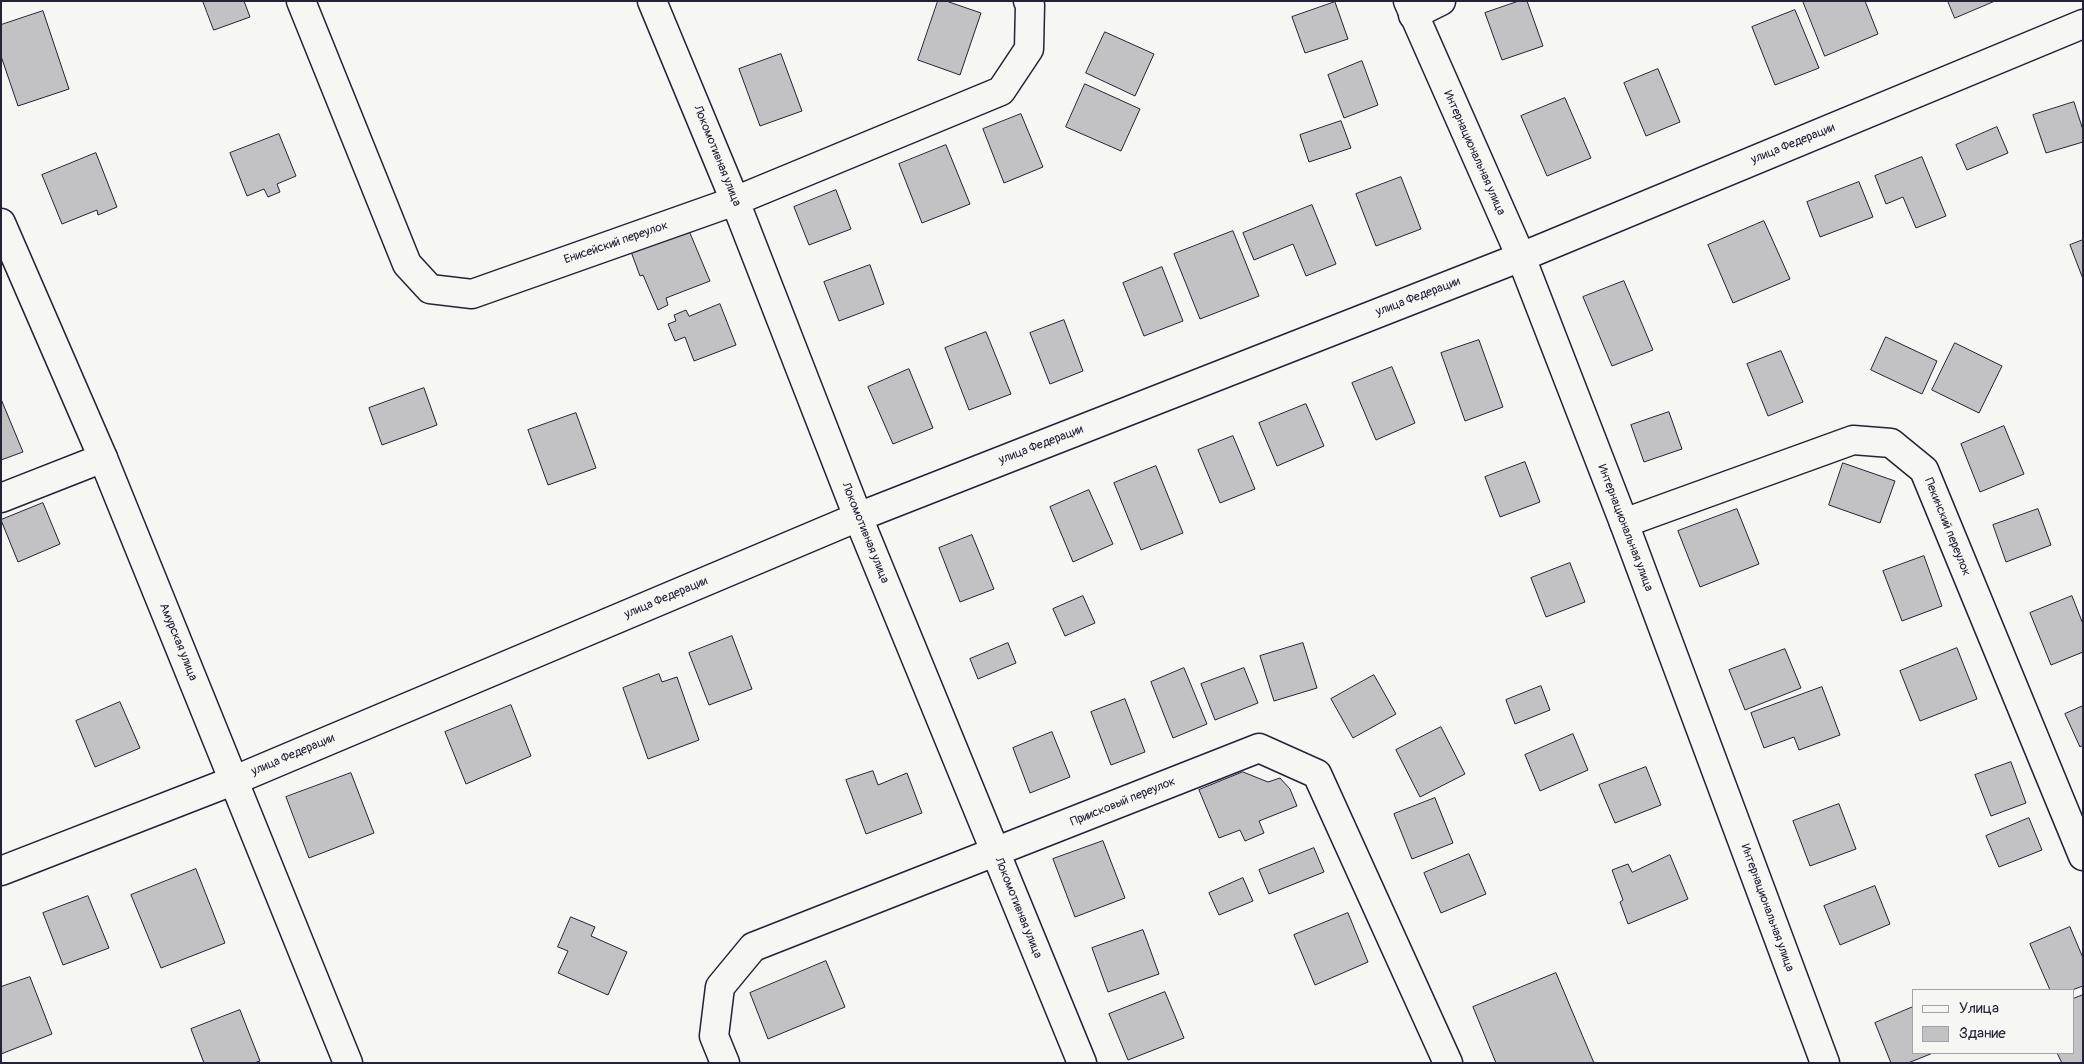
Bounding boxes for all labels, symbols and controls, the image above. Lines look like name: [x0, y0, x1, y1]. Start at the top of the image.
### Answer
street label: Интернациональная улица: [1440, 89, 1508, 217]
street label: Локомотивная улица: [690, 103, 744, 209]
street label: улица Федерации: [1749, 121, 1837, 167]
street label: Енисейский переулок: [562, 218, 670, 268]
street label: улица Федерации: [1374, 274, 1462, 320]
street label: улица Федерации: [997, 422, 1085, 468]
street label: Интернациональная улица: [1594, 463, 1656, 593]
street label: Пекинский переулок: [1921, 476, 1973, 578]
street label: Локомотивная улица: [838, 480, 892, 586]
street label: улица Федерации: [622, 574, 710, 622]
street label: Амурская улица: [156, 601, 200, 683]
street label: улица Федерации: [249, 731, 337, 779]
street label: Приисковый переулок: [1068, 774, 1178, 830]
street label: Интернациональная улица: [1737, 842, 1797, 974]
street label: Локомотивная улица: [991, 855, 1045, 961]
legend: [1912, 989, 2074, 1054]
text: Улица: [1959, 999, 1999, 1018]
text: Здание: [1959, 1024, 2006, 1043]

